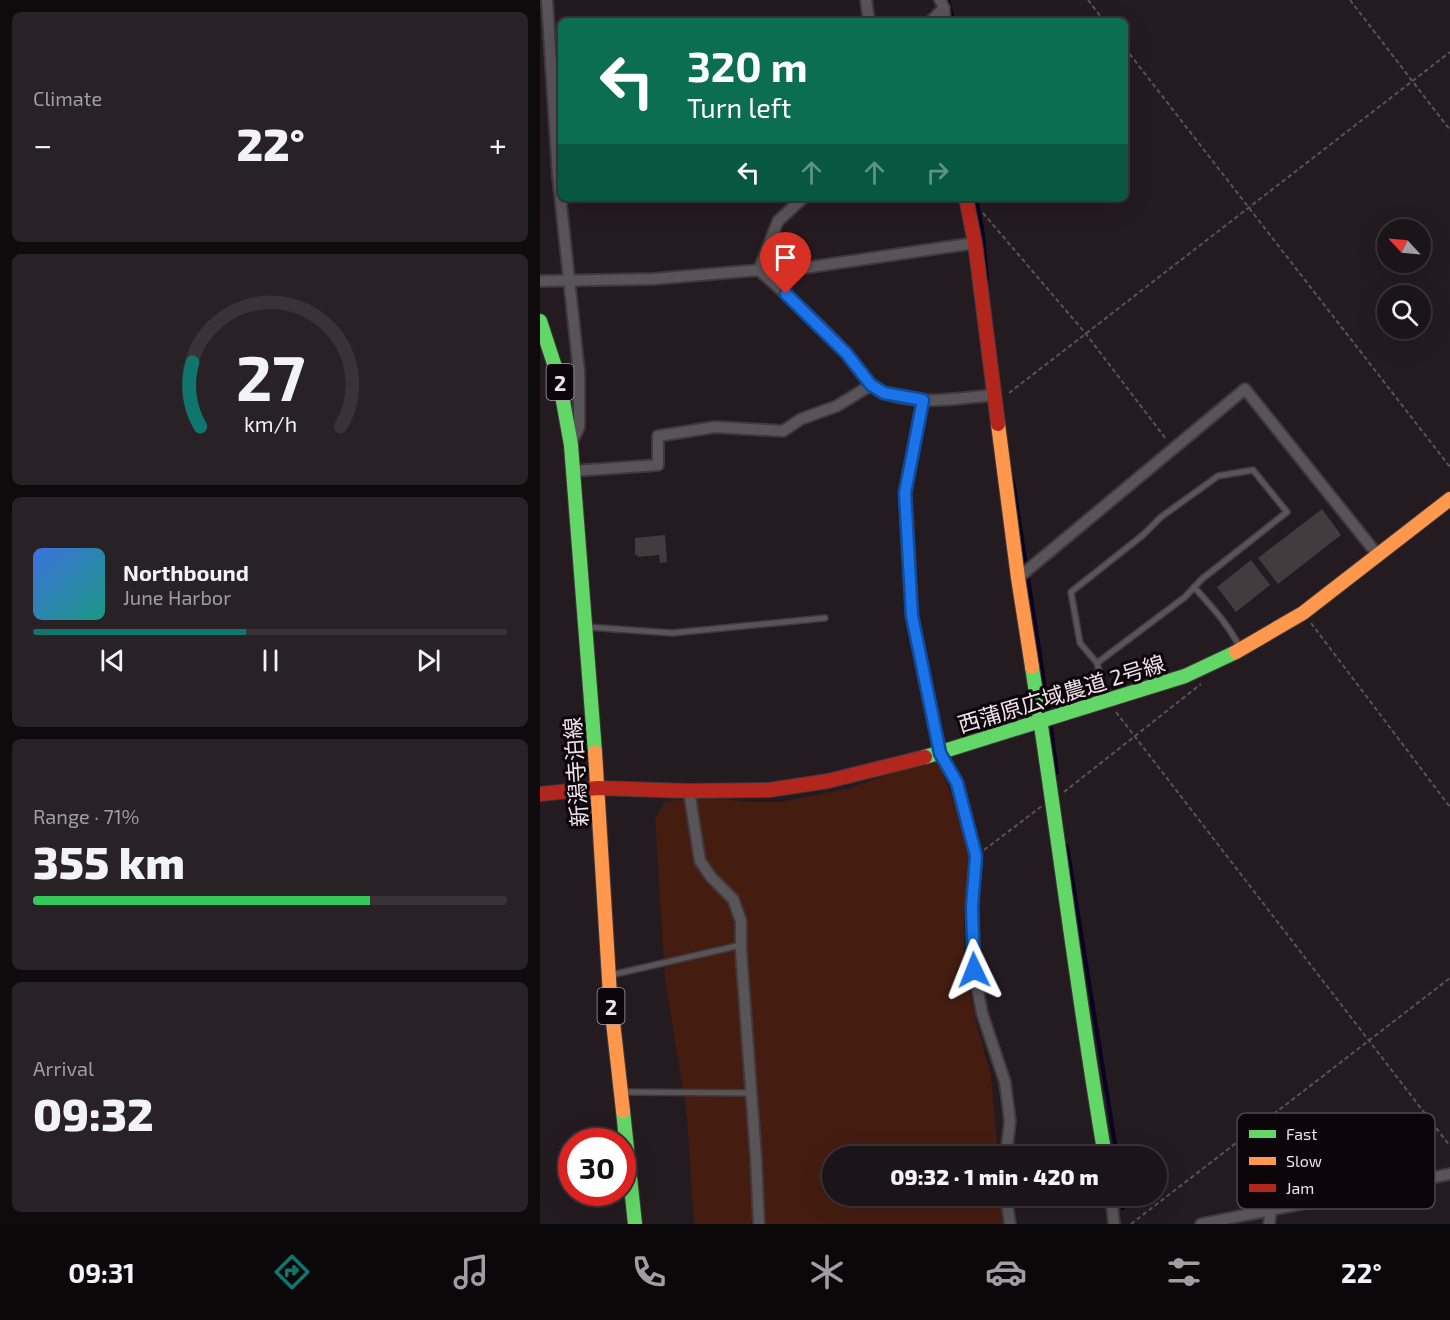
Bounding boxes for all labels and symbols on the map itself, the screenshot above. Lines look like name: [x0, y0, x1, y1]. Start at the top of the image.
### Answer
north arrow: [1377, 219, 1431, 273]
pin: [760, 232, 811, 294]
road number: 2: [547, 364, 574, 400]
street label: 西蒲原広域農道 2号線: [954, 649, 1168, 737]
street label: 新潟寺泊線: [558, 716, 592, 828]
position arrow: [942, 938, 1006, 1002]
road number: 2: [598, 988, 624, 1024]
legend: [1237, 1113, 1435, 1209]
text: Fast: [1286, 1124, 1317, 1143]
speed limit sign: 30: [558, 1128, 636, 1206]
text: Slow: [1286, 1151, 1322, 1170]
text: Jam: [1286, 1178, 1314, 1197]

